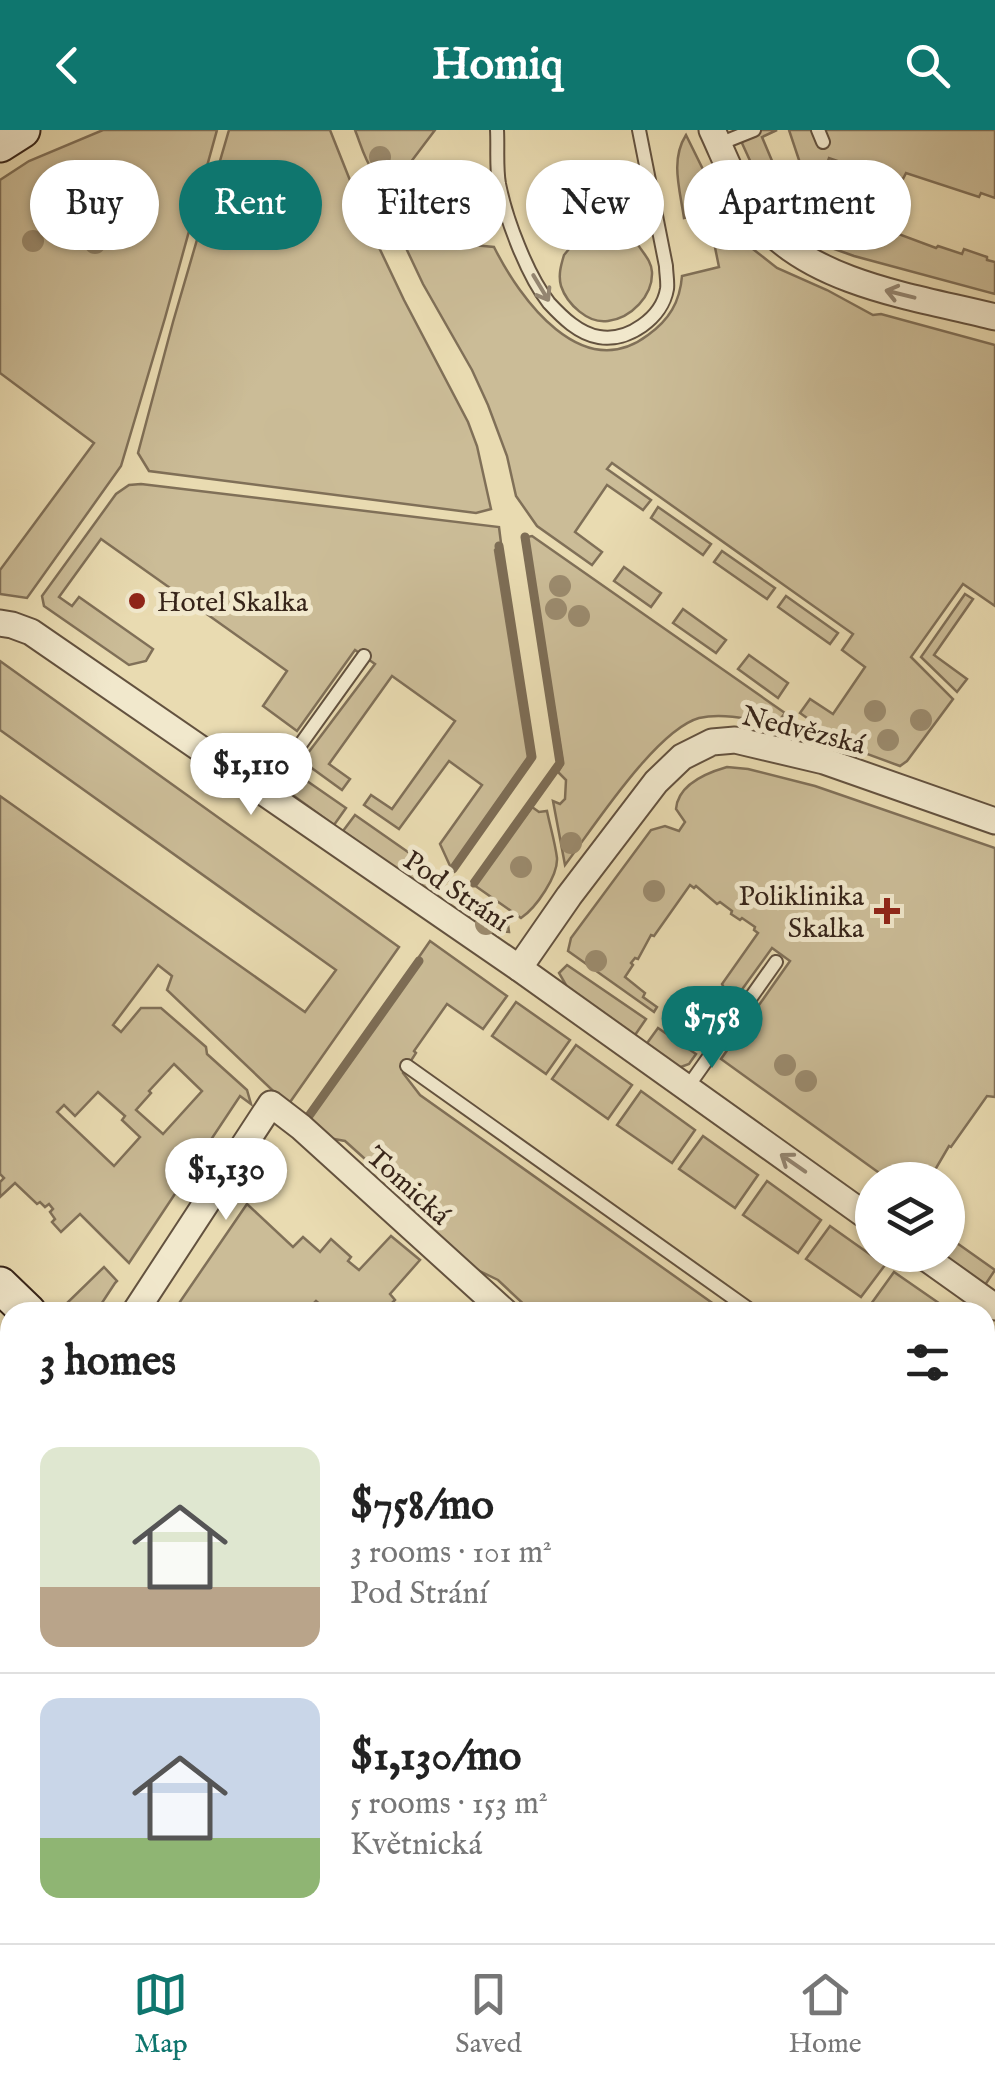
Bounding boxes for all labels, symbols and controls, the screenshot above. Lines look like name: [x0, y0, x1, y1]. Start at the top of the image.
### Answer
text: Homiq: [432, 37, 563, 94]
icon: back: [40, 38, 95, 93]
icon: search: [900, 38, 955, 93]
chip: Buy: [30, 160, 159, 250]
chip: Rent: [179, 160, 322, 250]
chip: Filters: [342, 160, 506, 250]
chip: New: [526, 160, 664, 250]
chip: Apartment: [684, 160, 911, 250]
one-way arrow: [532, 273, 552, 302]
one-way arrow: [885, 283, 916, 302]
place label: Hotel Skalka: [157, 586, 309, 621]
marker: Hotel Skalka: [126, 590, 148, 612]
street label: Nedvězská: [738, 699, 870, 764]
pin: $1,110: [170, 733, 332, 818]
text: $1,110: [212, 745, 290, 786]
street label: Pod Strání: [396, 844, 517, 941]
place label: Poliklinika Skalka: [739, 880, 865, 947]
marker: Poliklinika Skalka: [874, 898, 900, 924]
pin: $758: [653, 986, 771, 1071]
text: $758: [684, 998, 740, 1039]
pin: $1,130: [145, 1138, 307, 1223]
street label: Tomická: [358, 1140, 457, 1234]
text: $1,130: [187, 1150, 265, 1191]
one-way arrow: [780, 1153, 807, 1174]
map controls: [855, 1162, 965, 1272]
button: layers: [855, 1162, 965, 1272]
icon: filters: [900, 1335, 955, 1390]
text: 3 homes: [40, 1336, 176, 1389]
text: $758/mo: [350, 1480, 494, 1533]
icon: home: [120, 1487, 240, 1607]
text: 3 rooms · 101 m²: [350, 1533, 552, 1574]
text: Pod Strání: [350, 1574, 488, 1615]
text: $1,130/mo: [350, 1731, 521, 1784]
icon: home: [120, 1738, 240, 1858]
text: 5 rooms · 153 m²: [350, 1784, 548, 1825]
text: Květnická: [350, 1825, 482, 1866]
tab: Map: [133, 1967, 188, 2062]
tab: Saved: [455, 1967, 522, 2062]
tab: Home: [788, 1967, 862, 2062]

